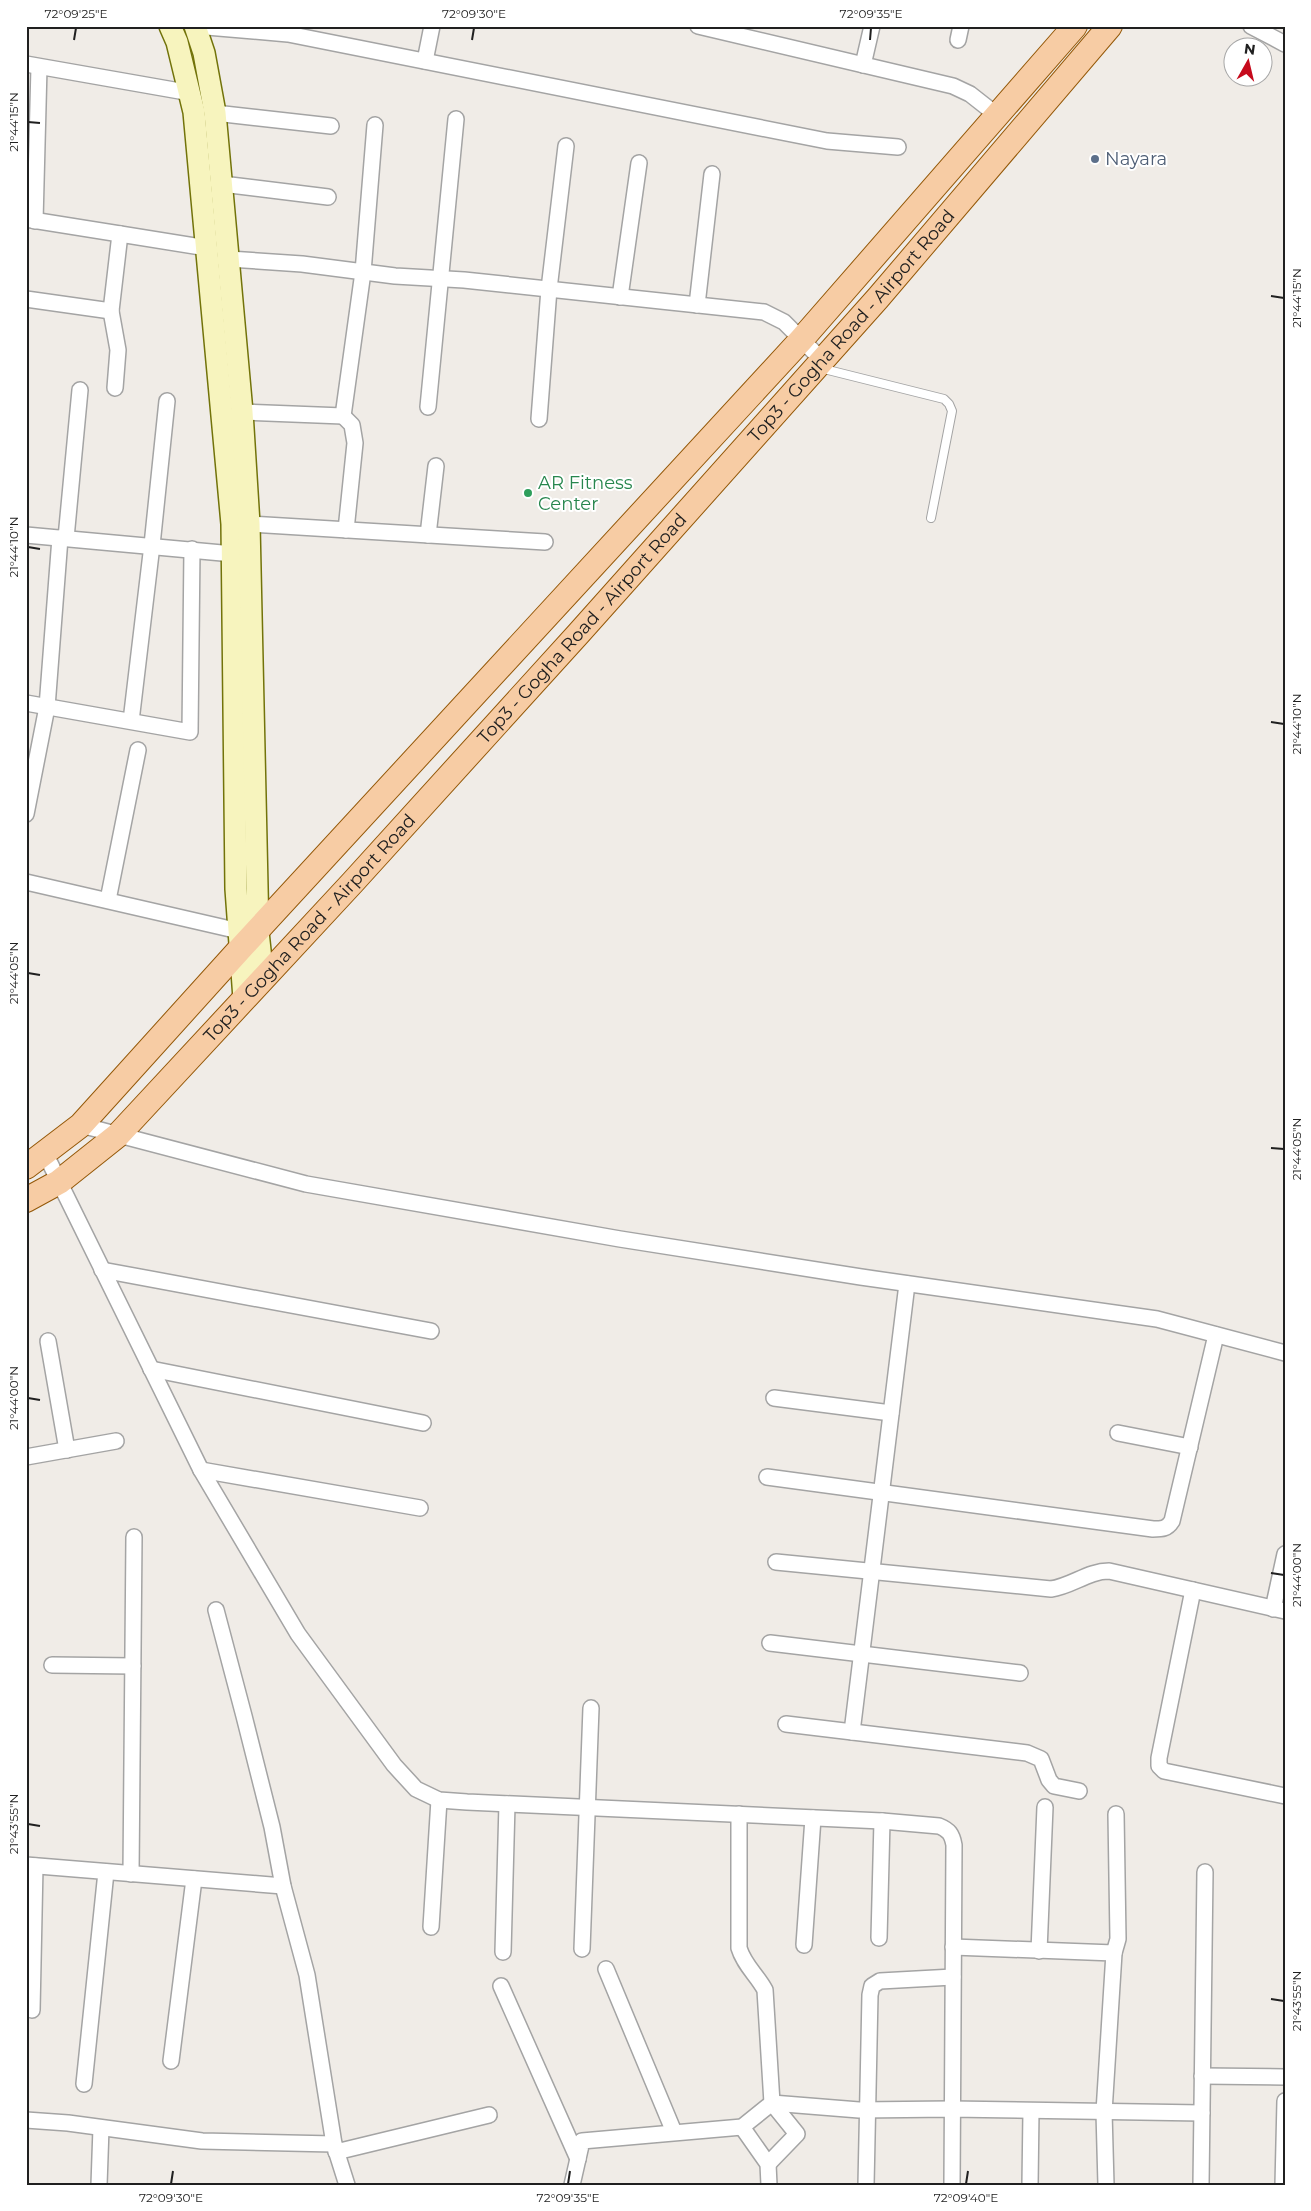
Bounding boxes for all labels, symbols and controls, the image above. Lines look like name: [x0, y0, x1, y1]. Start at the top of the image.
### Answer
text: 72°09'25"E: [44, 6, 108, 21]
text: 72°09'30"E: [442, 6, 506, 21]
text: 72°09'35"E: [840, 6, 902, 21]
north arrow: [1224, 38, 1274, 88]
text: N: [1243, 39, 1257, 59]
text: 21°44'15"N: [6, 92, 21, 152]
place label: Nayara: [1105, 148, 1167, 170]
marker: Nayara: [1089, 153, 1101, 165]
street label: Top3 - Gogha Road - Airport Road: [743, 205, 959, 447]
text: 21°44'15"N: [1289, 268, 1304, 328]
place label: AR Fitness Center: [538, 472, 633, 515]
marker: AR Fitness Center: [522, 487, 534, 499]
street label: Top3 - Gogha Road - Airport Road: [473, 509, 691, 748]
text: 21°44'10"N: [6, 517, 21, 577]
text: 21°44'10"N: [1289, 694, 1304, 754]
street label: Top3 - Gogha Road - Airport Road: [199, 810, 420, 1047]
text: 21°44'05"N: [6, 942, 21, 1004]
text: 21°44'05"N: [1289, 1118, 1304, 1180]
text: 21°44'00"N: [6, 1366, 21, 1430]
text: 21°44'00"N: [1289, 1543, 1304, 1607]
text: 21°43'55"N: [6, 1794, 21, 1854]
text: 21°43'55"N: [1289, 1971, 1304, 2031]
text: 72°09'30"E: [139, 2190, 203, 2205]
text: 72°09'35"E: [537, 2190, 599, 2205]
text: 72°09'40"E: [934, 2190, 998, 2205]

